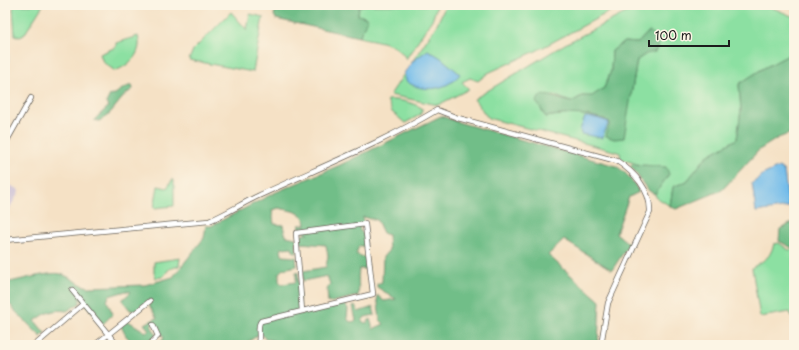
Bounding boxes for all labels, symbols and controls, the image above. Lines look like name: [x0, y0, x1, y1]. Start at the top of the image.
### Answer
scale bar: [649, 22, 729, 48]
text: 100 m: [655, 26, 692, 44]

